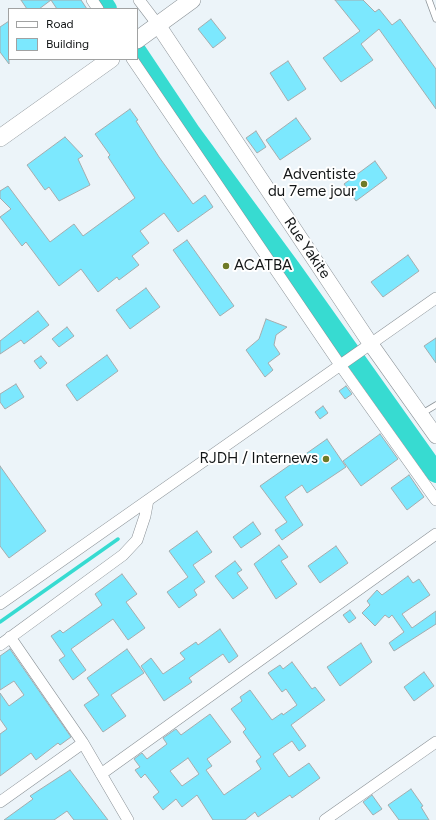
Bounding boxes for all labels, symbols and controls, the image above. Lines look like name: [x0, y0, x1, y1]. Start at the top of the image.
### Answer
legend: [8, 8, 138, 60]
text: Road: [46, 17, 74, 31]
text: Building: [46, 37, 89, 51]
place label: Adventiste du 7eme jour: [268, 166, 356, 201]
marker: Adventiste du 7eme jour: [359, 179, 369, 189]
street label: Rue Yakite: [280, 214, 334, 282]
place label: ACATBA: [234, 257, 292, 275]
marker: ACATBA: [221, 261, 231, 271]
place label: RJDH / Internews: [200, 450, 318, 468]
marker: RJDH / Internews: [321, 454, 331, 464]

